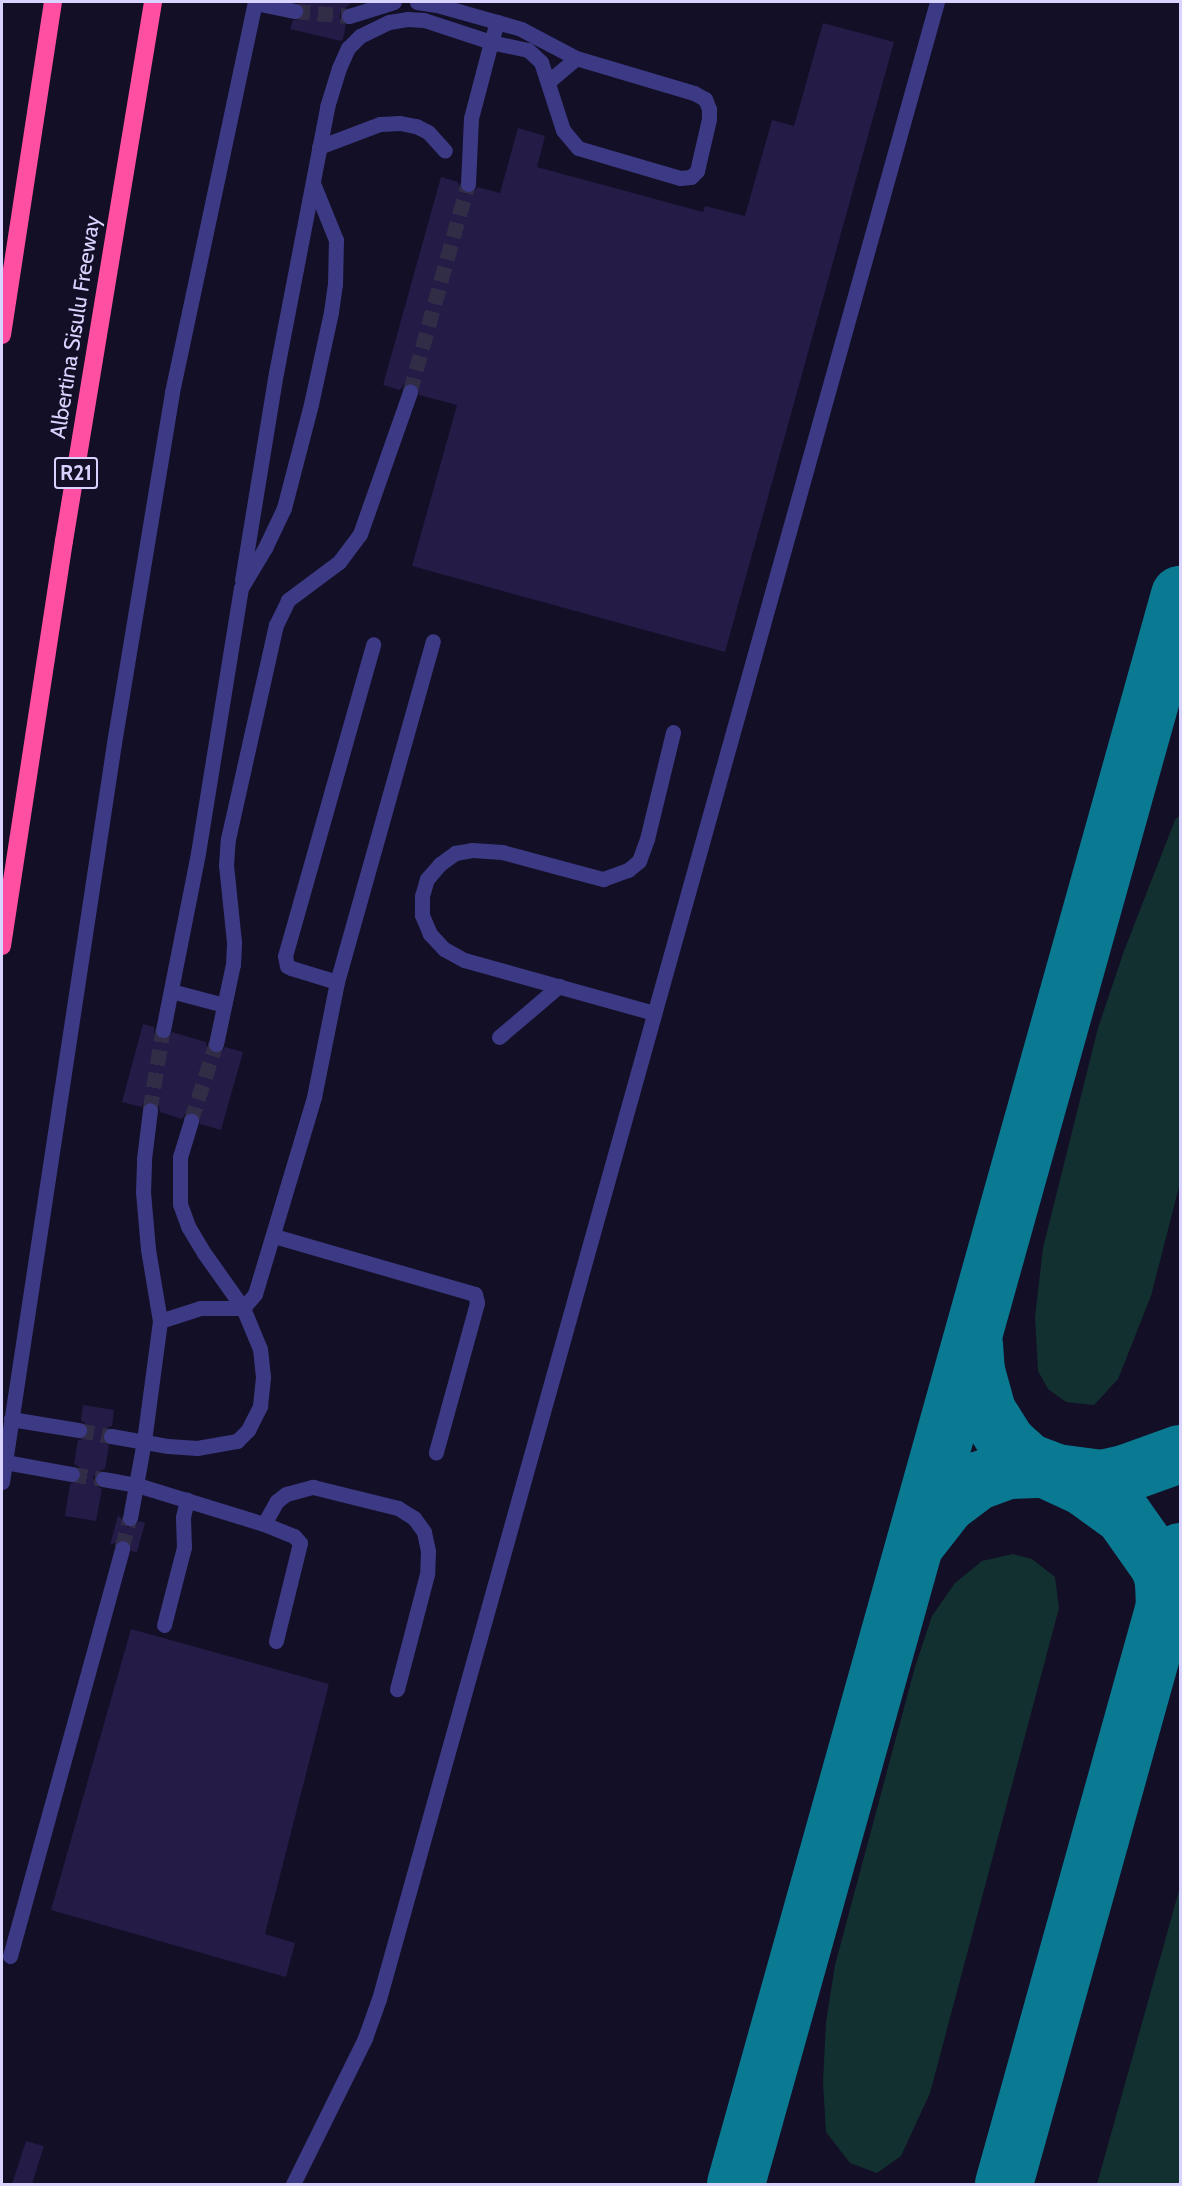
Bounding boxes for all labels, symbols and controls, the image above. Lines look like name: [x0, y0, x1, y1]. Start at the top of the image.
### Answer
street label: Albertina Sisulu Freeway: [44, 214, 106, 440]
road number: R21: [54, 455, 98, 491]

